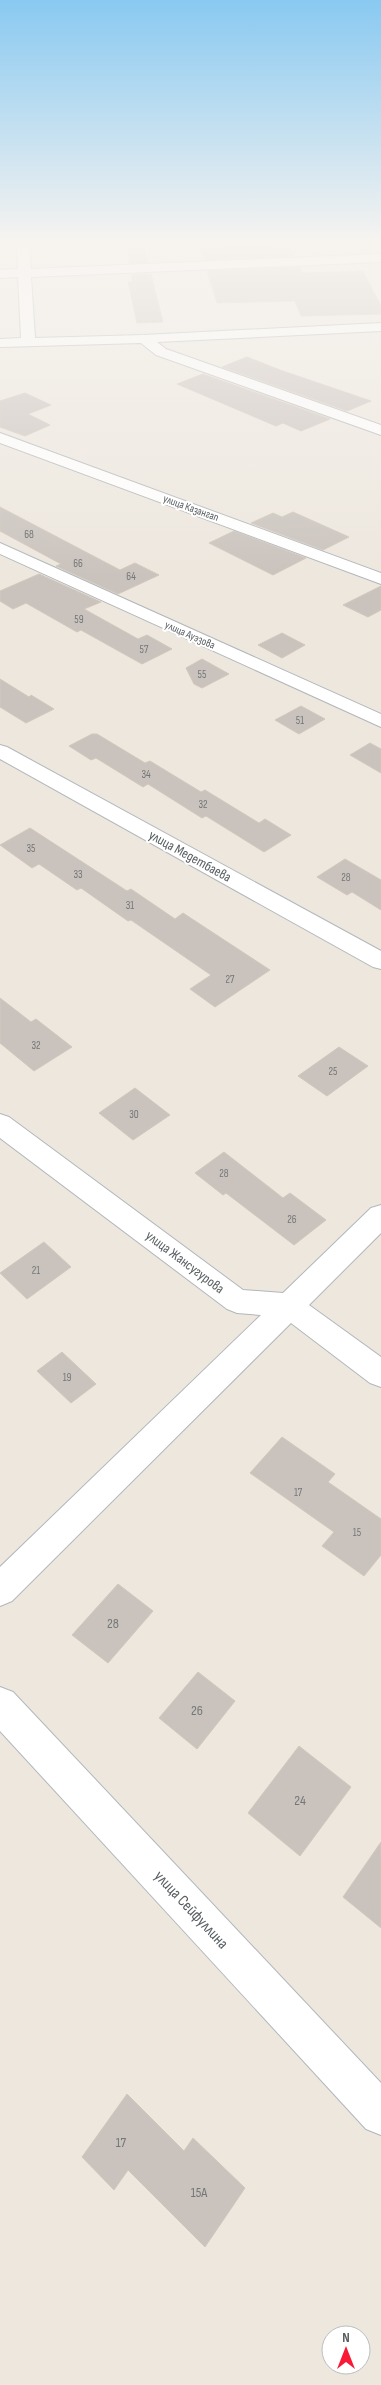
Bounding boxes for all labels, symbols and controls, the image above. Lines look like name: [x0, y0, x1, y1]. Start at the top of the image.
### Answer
street label: улица Казангап: [161, 492, 221, 524]
house number: 68: [24, 528, 34, 541]
house number: 66: [73, 557, 83, 570]
house number: 64: [126, 570, 136, 583]
house number: 59: [74, 613, 84, 626]
street label: улица Ауэзова: [163, 618, 217, 652]
house number: 57: [140, 643, 149, 656]
house number: 55: [198, 668, 206, 681]
house number: 51: [296, 714, 304, 727]
house number: 34: [141, 768, 151, 781]
house number: 32: [198, 798, 208, 811]
street label: улица Медетбаева: [146, 826, 234, 886]
house number: 35: [26, 842, 36, 855]
house number: 33: [73, 868, 83, 881]
house number: 28: [341, 871, 351, 884]
house number: 31: [126, 899, 134, 912]
house number: 27: [226, 973, 235, 986]
house number: 32: [31, 1039, 41, 1052]
house number: 25: [329, 1065, 337, 1078]
house number: 30: [129, 1108, 139, 1121]
house number: 28: [219, 1167, 229, 1180]
house number: 26: [287, 1213, 297, 1226]
street label: улица Жансугурова: [142, 1227, 228, 1297]
house number: 21: [32, 1264, 40, 1277]
house number: 19: [63, 1371, 71, 1384]
house number: 17: [294, 1486, 303, 1499]
house number: 15: [353, 1526, 361, 1539]
house number: 28: [107, 1615, 119, 1632]
house number: 26: [191, 1702, 203, 1719]
house number: 24: [294, 1792, 306, 1809]
street label: улица Сейфуллина: [150, 1867, 232, 1953]
house number: 17: [116, 2134, 127, 2151]
house number: 15А: [191, 2184, 208, 2201]
north arrow: [321, 2325, 371, 2375]
text: N: [342, 2329, 350, 2346]

